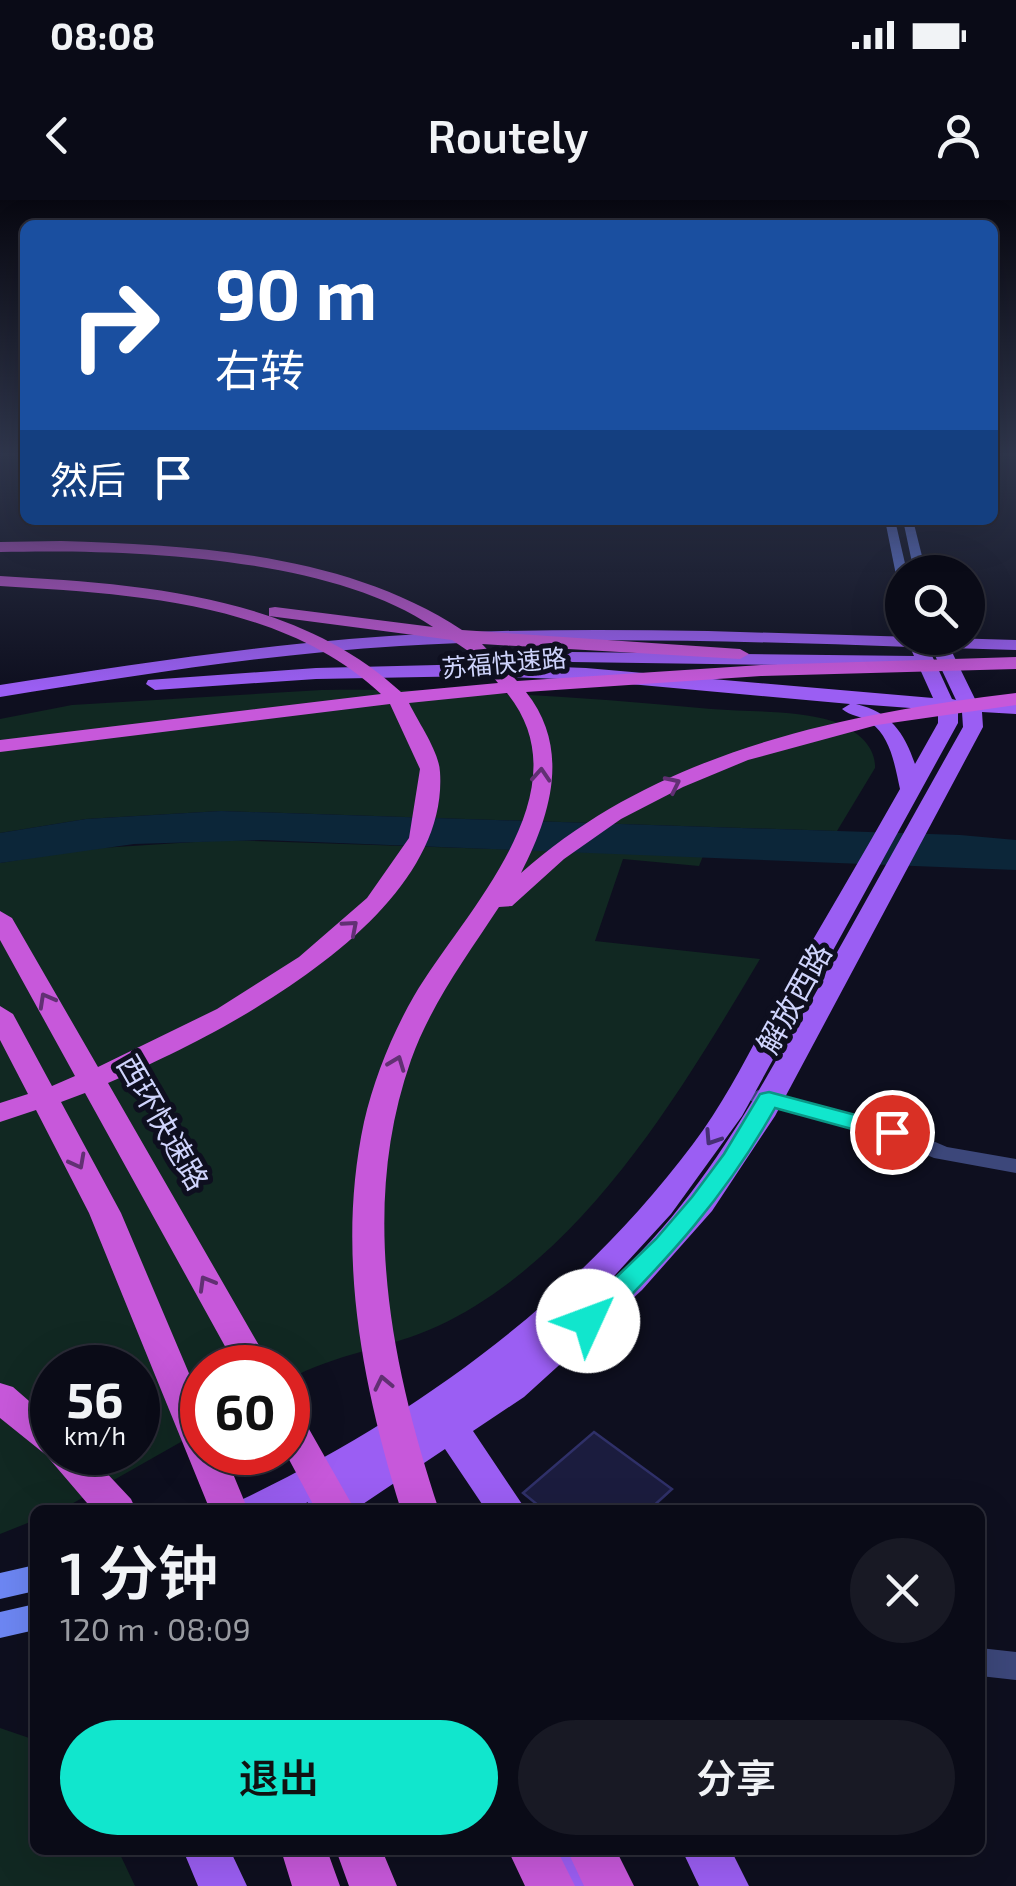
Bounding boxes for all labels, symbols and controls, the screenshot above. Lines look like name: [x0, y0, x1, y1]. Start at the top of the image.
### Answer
text: 08:08: [50, 12, 155, 58]
icon: back: [30, 108, 85, 163]
text: Routely: [427, 108, 589, 162]
icon: person: [931, 108, 986, 163]
text: 90 m: [215, 250, 377, 334]
icon: right: [50, 260, 180, 390]
text: 右转: [215, 342, 305, 396]
icon: arrive: [146, 450, 201, 505]
text: 然后: [50, 456, 126, 502]
map controls: [885, 555, 985, 655]
button: search: [885, 555, 985, 655]
street label: 苏福快速路: [440, 642, 568, 682]
one-way arrow: [530, 767, 552, 783]
one-way arrow: [662, 777, 680, 797]
one-way arrow: [339, 921, 358, 939]
street label: 解放西路: [748, 937, 838, 1059]
one-way arrow: [39, 993, 58, 1011]
street label: 西环快速路: [111, 1048, 217, 1196]
one-way arrow: [385, 1055, 406, 1072]
pin: [850, 1090, 935, 1175]
icon: arrive: [865, 1105, 920, 1160]
one-way arrow: [706, 1127, 725, 1145]
one-way arrow: [66, 1151, 86, 1169]
position arrow: [536, 1269, 640, 1373]
one-way arrow: [199, 1276, 219, 1294]
speed limit sign: 60: [180, 1345, 310, 1475]
text: 56: [66, 1368, 124, 1428]
one-way arrow: [374, 1375, 395, 1392]
text: km/h: [64, 1420, 126, 1450]
text: 1 分钟: [60, 1535, 218, 1607]
button: close: [850, 1538, 955, 1643]
text: 120 m · 08:09: [60, 1609, 251, 1647]
button: 退出: [60, 1720, 498, 1835]
button: 分享: [518, 1720, 955, 1835]

